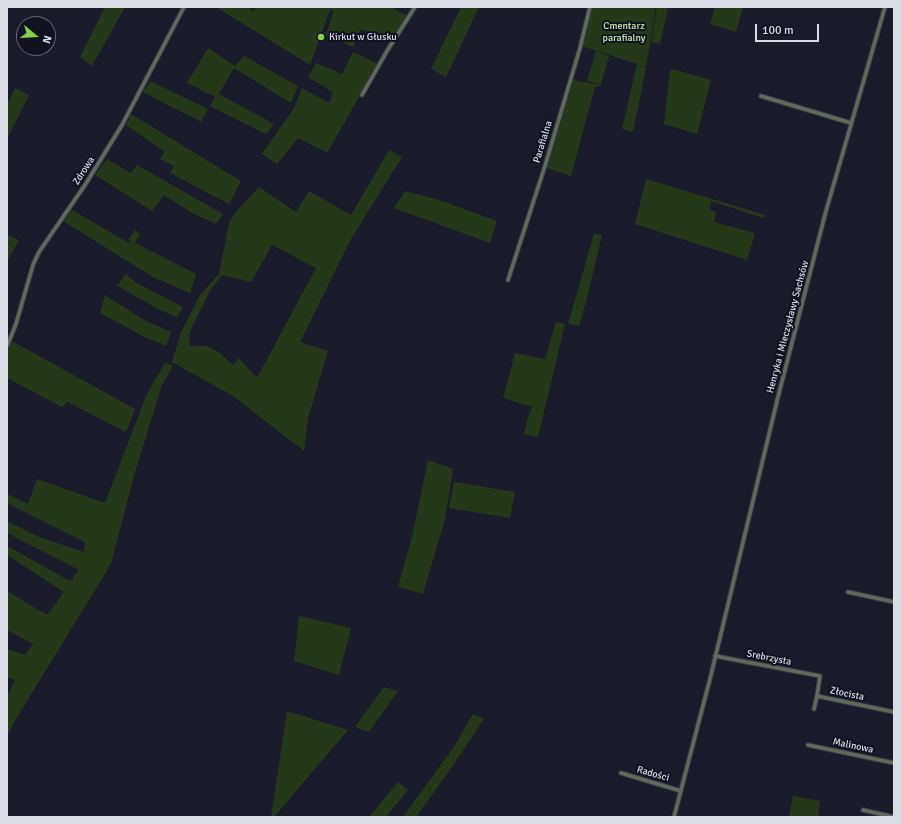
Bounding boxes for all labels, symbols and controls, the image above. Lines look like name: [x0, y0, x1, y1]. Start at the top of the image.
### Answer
north arrow: [16, 16, 56, 56]
scale bar: [757, 16, 821, 42]
park label: Cmentarz parafialny: [603, 20, 645, 44]
text: 100 m: [762, 23, 794, 38]
place label: Kirkut w Głusku: [329, 31, 397, 43]
marker: Kirkut w Głusku: [316, 32, 326, 42]
text: N: [40, 34, 54, 45]
street label: Parafialna: [531, 119, 555, 165]
street label: Zdrowa: [70, 155, 98, 187]
street label: Henryka i Mieczysławy Sachsów: [764, 259, 812, 395]
street label: Srebrzysta: [746, 648, 792, 668]
street label: Złocista: [829, 685, 865, 703]
street label: Malinowa: [831, 736, 875, 756]
street label: Radości: [635, 764, 671, 784]

